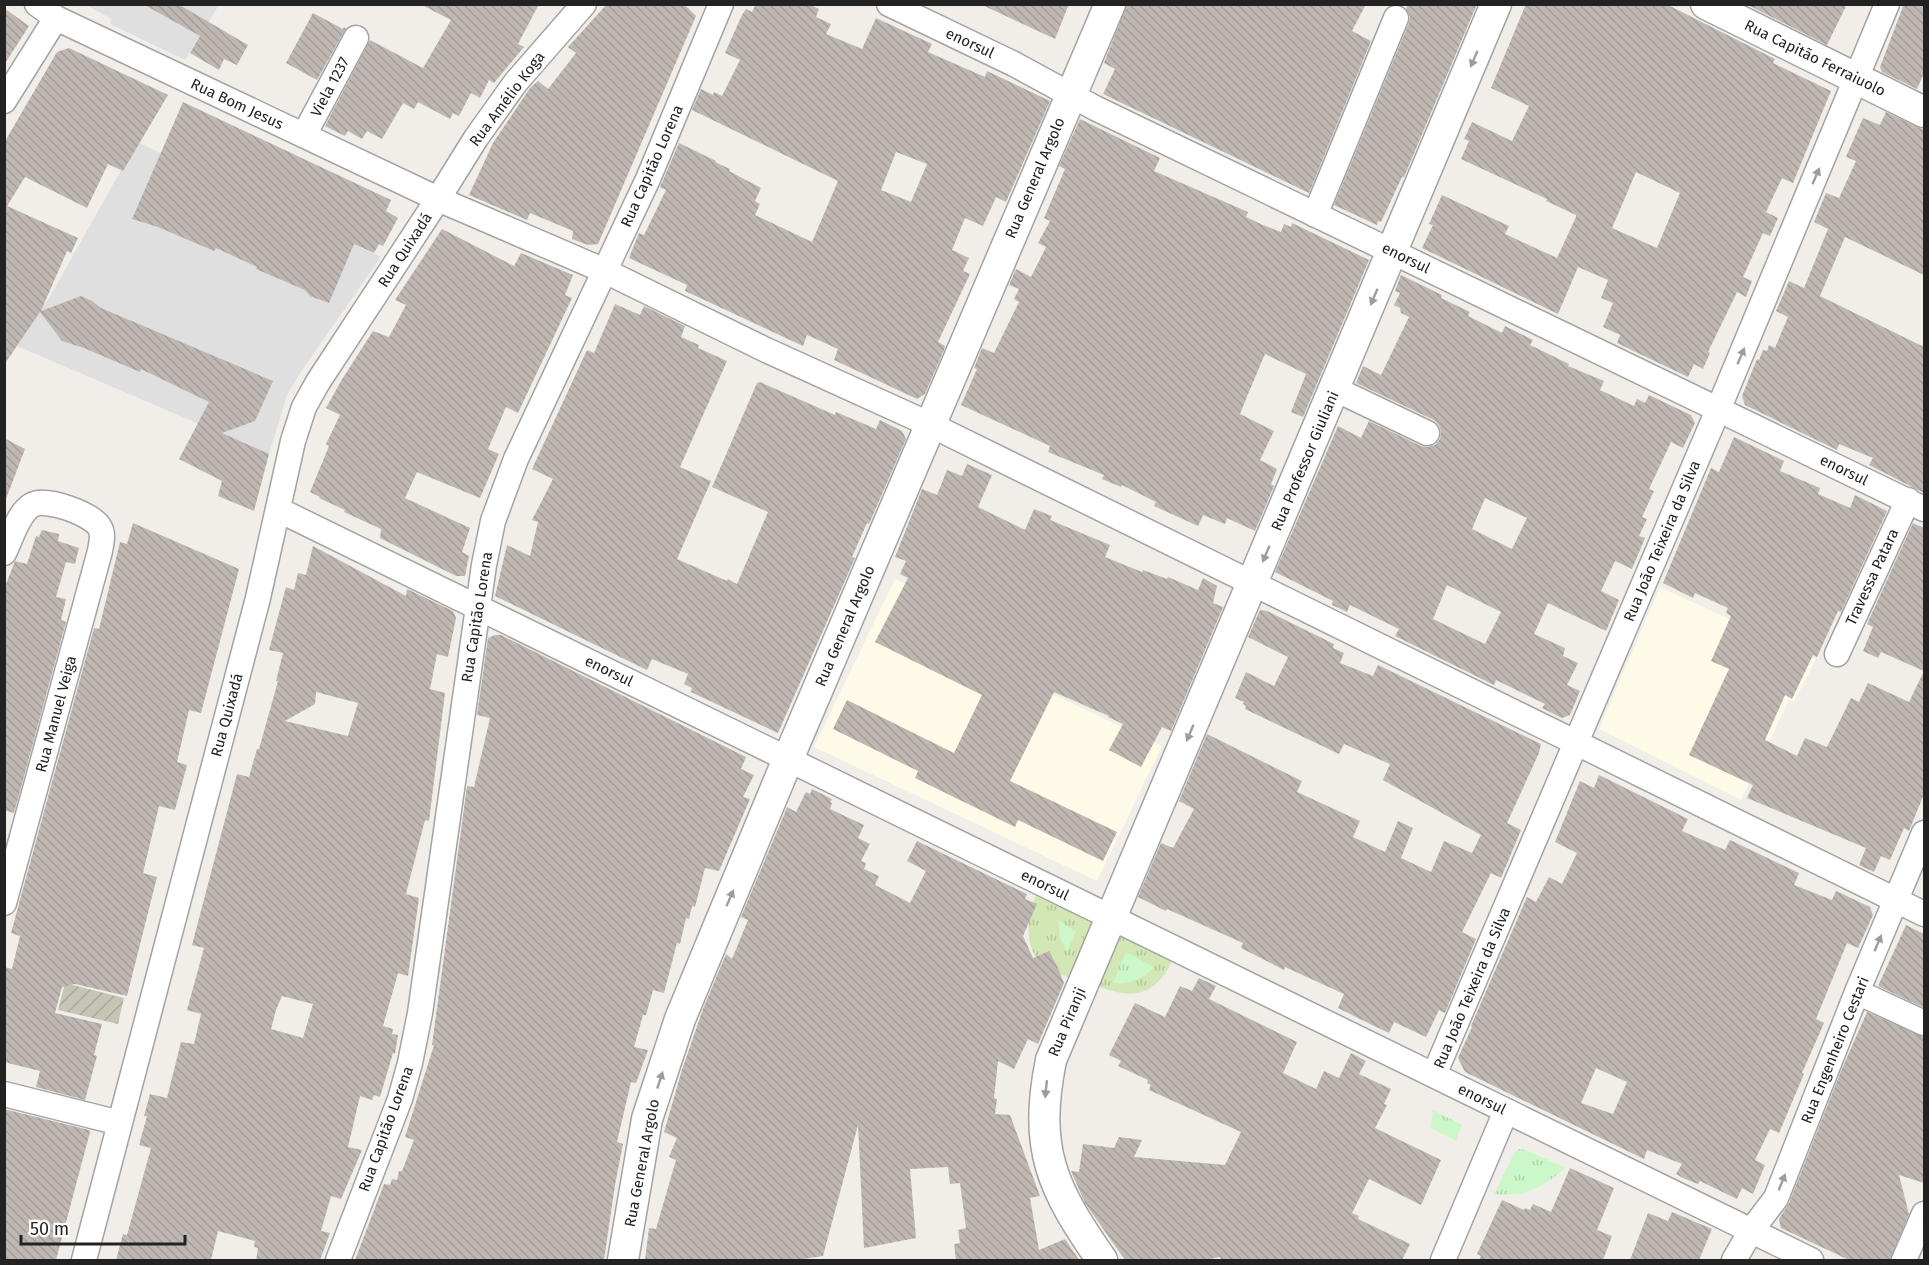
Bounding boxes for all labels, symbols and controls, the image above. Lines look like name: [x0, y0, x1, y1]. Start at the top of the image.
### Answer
street label: Rua Capitão Ferraiuolo: [1742, 16, 1888, 100]
street label: enorsul: [943, 24, 998, 62]
street label: Rua Amélio Koga: [466, 48, 548, 150]
one-way arrow: [1469, 50, 1479, 68]
street label: Viela 1237: [307, 54, 353, 120]
street label: Rua Bom Jesus: [188, 75, 286, 133]
street label: Rua Capitão Lorena: [617, 102, 687, 230]
street label: Rua General Argolo: [1001, 115, 1069, 241]
one-way arrow: [1812, 167, 1821, 185]
street label: Rua Quixadá: [374, 209, 436, 291]
street label: enorsul: [1379, 239, 1434, 278]
one-way arrow: [1370, 288, 1379, 305]
one-way arrow: [1737, 347, 1746, 365]
street label: Rua Professor Giuliani: [1267, 388, 1343, 534]
street label: enorsul: [1817, 451, 1872, 490]
street label: Rua João Teixeira da Silva: [1620, 458, 1704, 624]
street label: Travessa Patara: [1842, 526, 1902, 628]
one-way arrow: [1261, 545, 1271, 563]
street label: Rua Capitão Lorena: [458, 550, 496, 684]
street label: Rua General Argolo: [811, 563, 879, 689]
street label: enorsul: [582, 652, 637, 691]
street label: Rua Manuel Veiga: [32, 654, 80, 774]
street label: Rua Quixadá: [207, 671, 247, 759]
one-way arrow: [1185, 724, 1194, 742]
street label: enorsul: [1018, 866, 1073, 905]
one-way arrow: [725, 889, 735, 907]
street label: Rua João Teixeira da Silva: [1430, 905, 1514, 1071]
one-way arrow: [1873, 933, 1883, 951]
street label: Rua Engenheiro Cestari: [1797, 974, 1873, 1126]
street label: Rua Piranji: [1044, 985, 1090, 1059]
street label: Rua Capitão Lorena: [355, 1064, 417, 1194]
one-way arrow: [656, 1071, 665, 1089]
one-way arrow: [1041, 1080, 1051, 1099]
street label: enorsul: [1455, 1080, 1510, 1119]
street label: Rua General Argolo: [621, 1098, 663, 1228]
one-way arrow: [1778, 1173, 1787, 1191]
scale bar: [21, 1208, 184, 1246]
text: 50 m: [30, 1218, 69, 1240]

